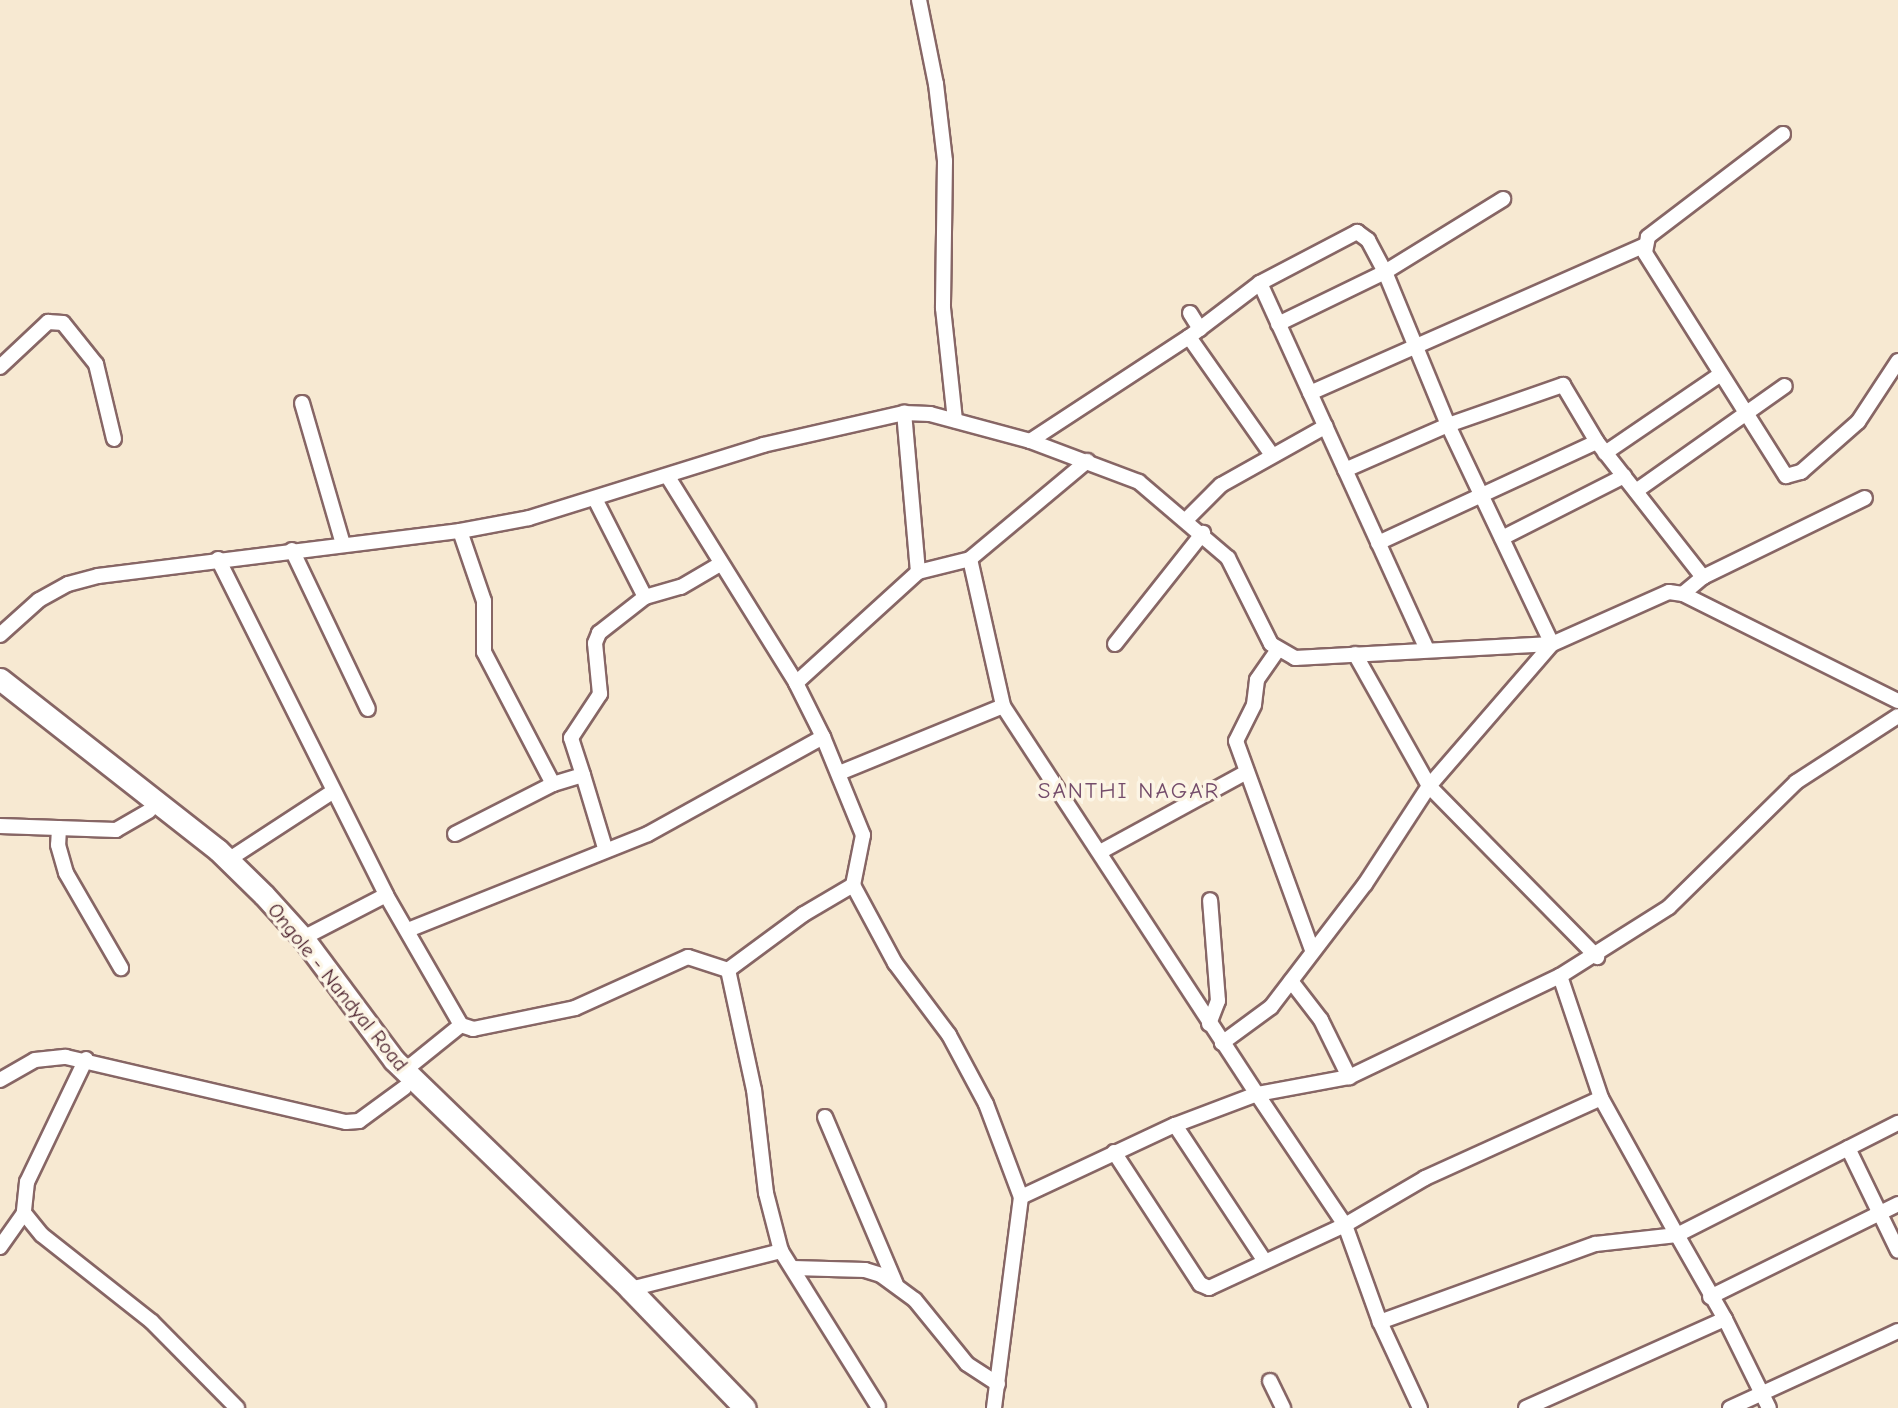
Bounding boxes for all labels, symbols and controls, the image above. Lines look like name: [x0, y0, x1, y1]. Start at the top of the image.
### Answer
district label: SANTHI NAGAR: [1039, 777, 1219, 805]
street label: Ongole - Nandyal Road: [262, 898, 414, 1076]

